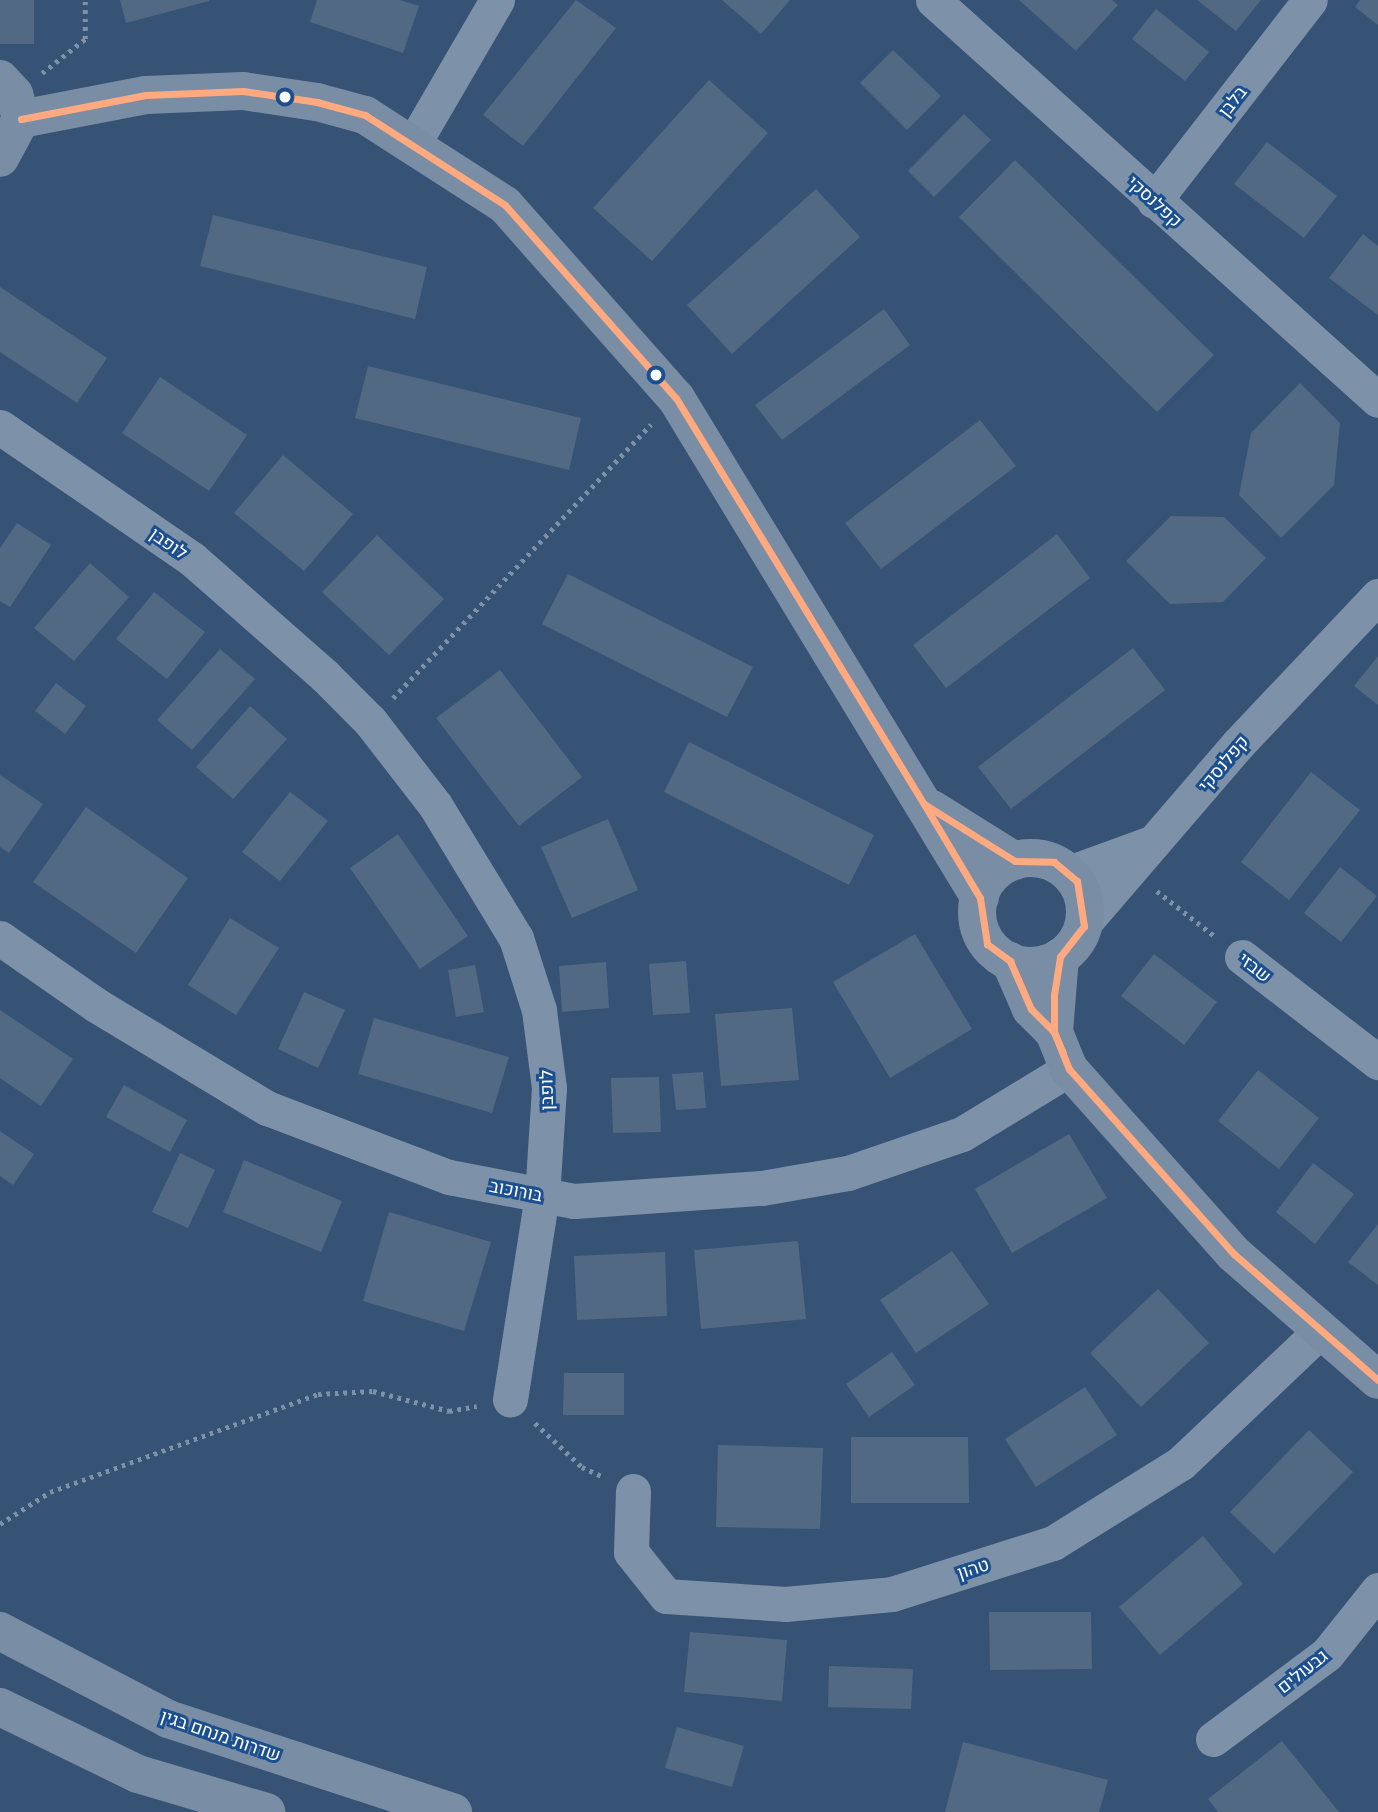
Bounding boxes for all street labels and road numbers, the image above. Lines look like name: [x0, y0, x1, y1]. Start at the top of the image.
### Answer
street label: בלבן: [1213, 81, 1251, 121]
street label: קפלנסקי: [1123, 171, 1187, 231]
street label: לופבן: [146, 523, 192, 563]
street label: קפלנסקי: [1193, 731, 1253, 795]
street label: שבזי: [1234, 948, 1276, 986]
street label: לופבן: [535, 1070, 557, 1110]
street label: בורוכוב: [488, 1174, 544, 1206]
street label: טהון: [954, 1553, 992, 1583]
street label: גבעולים: [1272, 1645, 1332, 1697]
street label: שדרות מנחם בגין: [158, 1704, 284, 1766]

